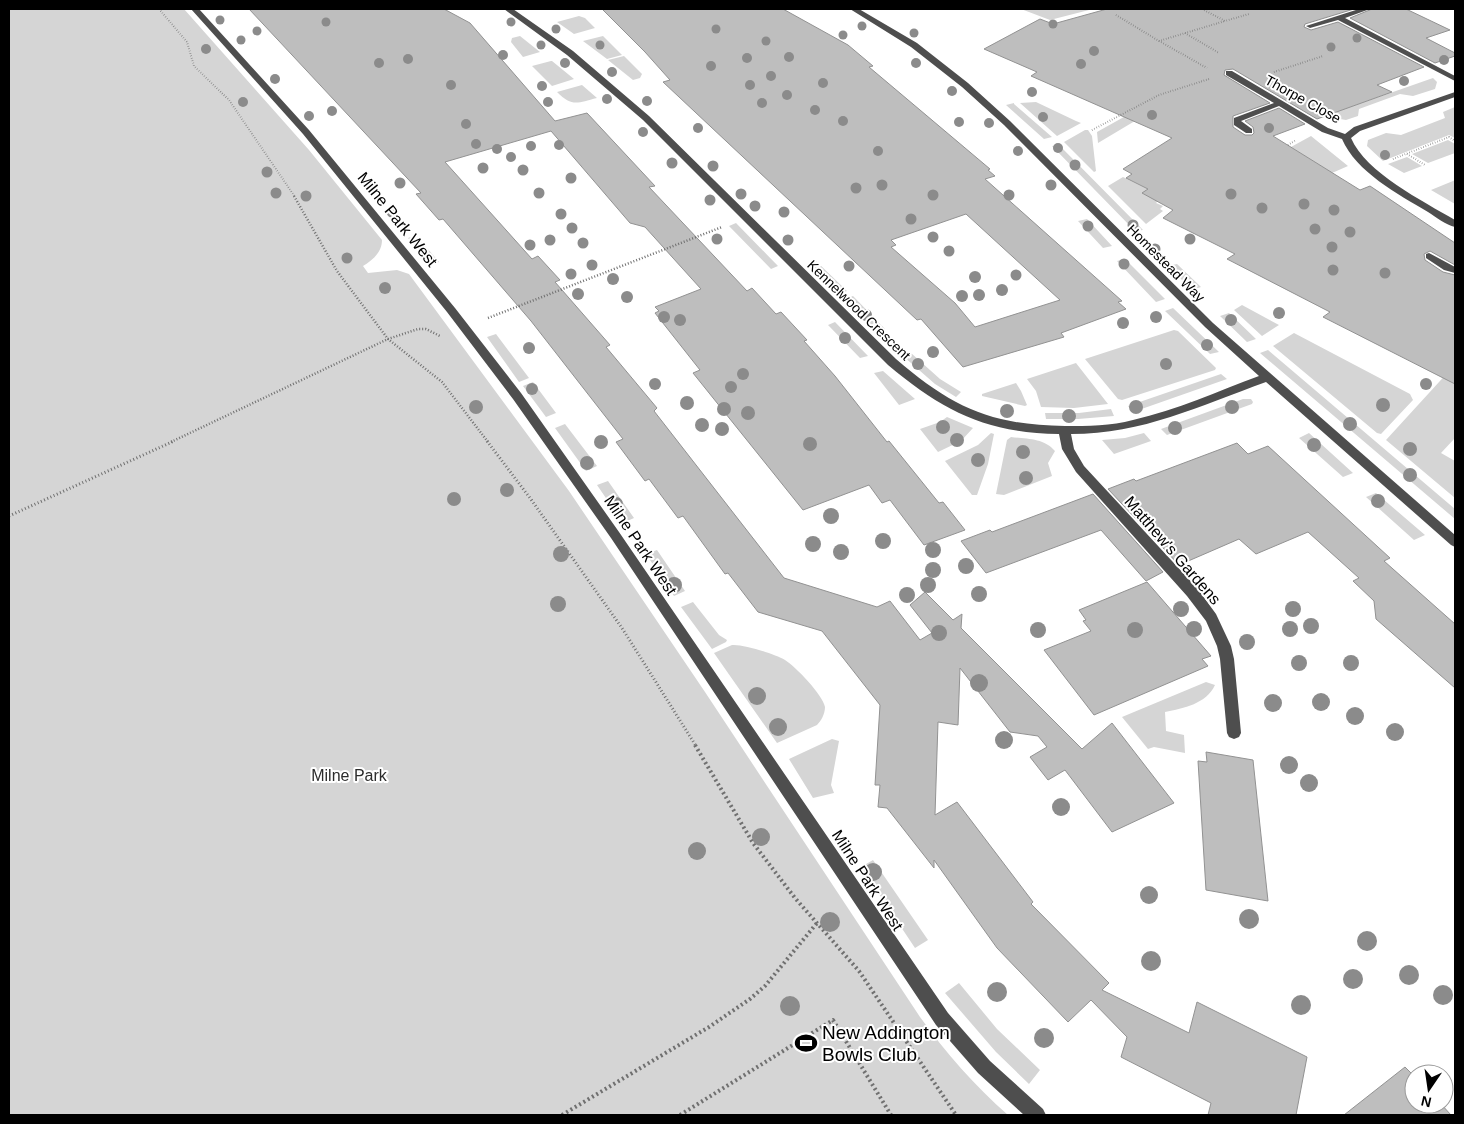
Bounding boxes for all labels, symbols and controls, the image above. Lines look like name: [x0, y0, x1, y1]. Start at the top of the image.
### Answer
street label: Thorpe Close: [1262, 72, 1344, 126]
street label: Milne Park West: [354, 169, 441, 270]
street label: Homestead Way: [1124, 221, 1208, 305]
street label: Kennelwood Crescent: [804, 257, 914, 363]
street label: Milne Park West: [601, 492, 680, 599]
street label: Matthew's Gardens: [1121, 493, 1224, 608]
park label: Milne Park: [311, 767, 388, 784]
street label: Milne Park West: [829, 827, 907, 934]
place label: New Addington Bowls Club: [822, 1022, 950, 1065]
sports icon: New Addington Bowls Club: [793, 1030, 819, 1056]
north arrow: [1404, 1064, 1454, 1114]
text: N: [1419, 1093, 1433, 1111]

